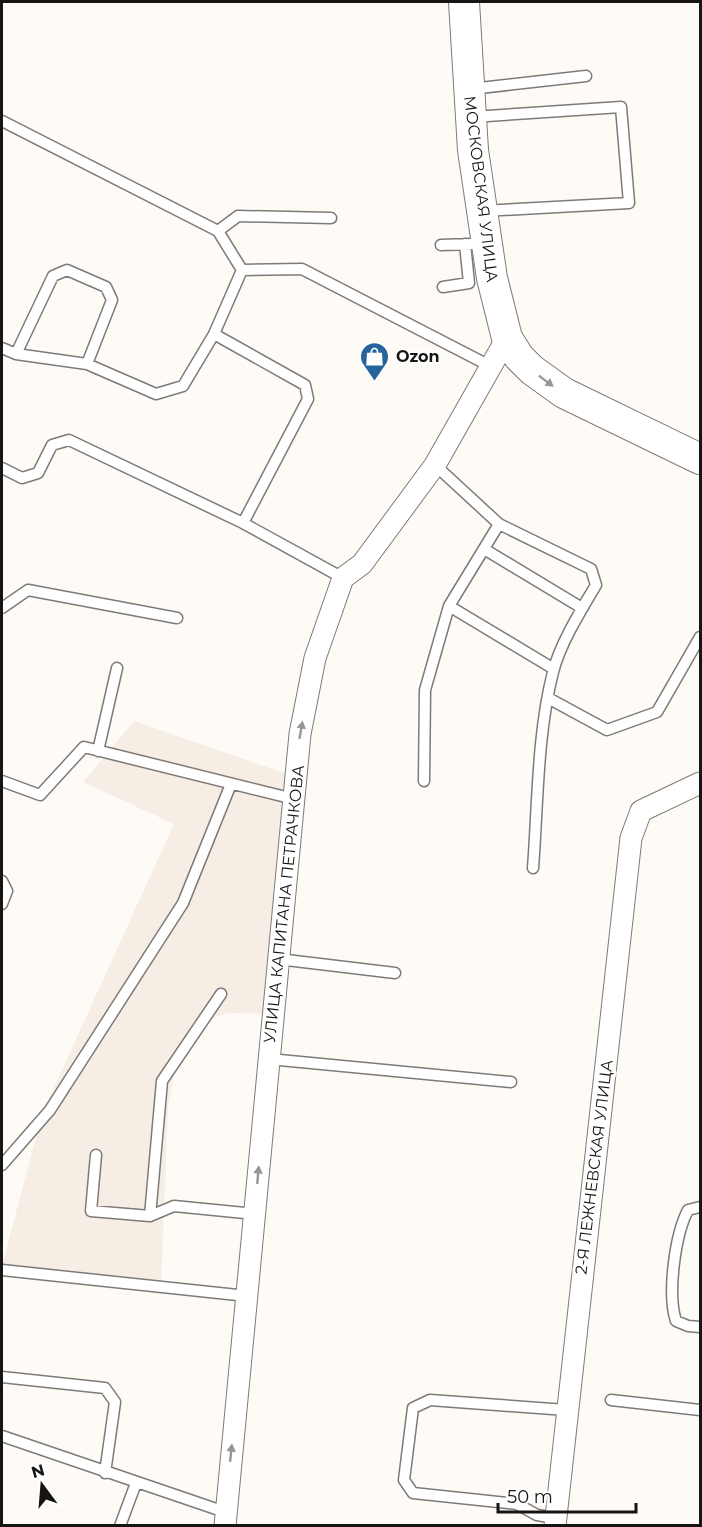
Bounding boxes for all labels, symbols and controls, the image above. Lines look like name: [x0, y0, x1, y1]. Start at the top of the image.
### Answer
street label: МОСКОВСКАЯ УЛИЦА: [460, 95, 502, 283]
shop icon: Ozon: [359, 340, 391, 382]
place label: Ozon: [396, 347, 440, 366]
one-way arrow: [538, 374, 554, 387]
one-way arrow: [297, 720, 306, 739]
street label: УЛИЦА КАПИТАНА ПЕТРАЧКОВА: [260, 764, 308, 1044]
street label: 2-Я ЛЕЖНЕВСКАЯ УЛИЦА: [571, 1059, 617, 1275]
one-way arrow: [253, 1165, 263, 1184]
one-way arrow: [226, 1444, 236, 1463]
north arrow: [12, 1455, 72, 1515]
text: N: [29, 1460, 47, 1482]
scale bar: [498, 1476, 636, 1514]
text: 50 m: [507, 1486, 553, 1508]

